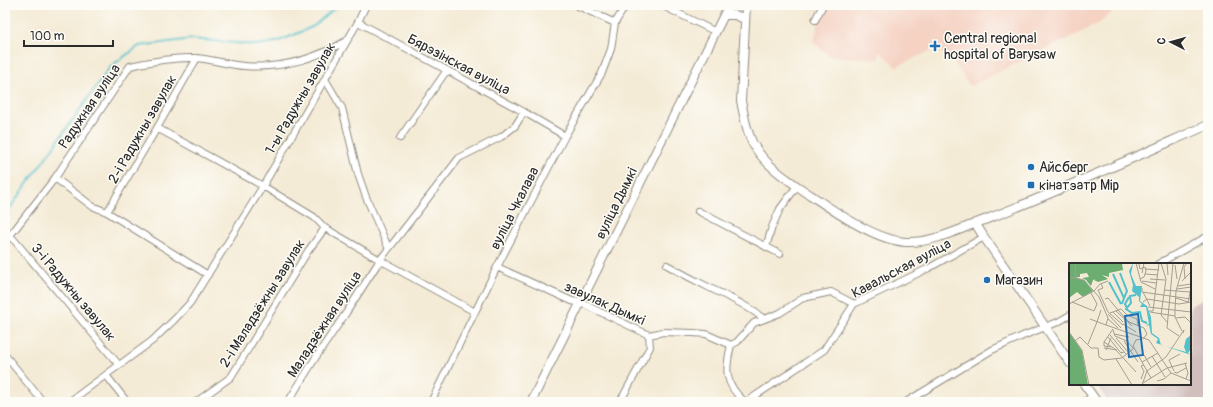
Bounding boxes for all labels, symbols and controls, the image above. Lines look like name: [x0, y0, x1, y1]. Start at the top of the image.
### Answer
scale bar: [24, 22, 113, 48]
north arrow: [1151, 22, 1191, 62]
text: 100 m: [30, 29, 65, 44]
street label: Бярэзінская вуліца: [405, 30, 513, 99]
place label: Central regional hospital of Barysaw: [944, 30, 1056, 63]
text: С: [1155, 37, 1168, 45]
street label: 1-ы Радужны завулак: [261, 39, 339, 157]
marker: Central regional hospital of Barysaw: [929, 40, 941, 52]
street label: Радужная вуліца: [55, 61, 124, 152]
street label: 2-і Радужны завулак: [104, 72, 180, 186]
place label: Айсберг: [1039, 159, 1088, 176]
marker: Айсберг: [1026, 162, 1036, 172]
street label: вуліца Чкалава: [486, 164, 543, 252]
street label: вуліца Дымкі: [592, 164, 641, 242]
place label: кінатэатр Мір: [1039, 177, 1119, 194]
marker: кінатэатр Мір: [1026, 180, 1036, 190]
street label: Кавальская вуліца: [849, 235, 954, 302]
street label: 2-і Маладзёжны завулак: [216, 236, 309, 370]
street label: 3-і Радужны завулак: [28, 240, 119, 345]
inset map: [1069, 263, 1191, 385]
street label: Маладзёжная вуліца: [284, 268, 365, 381]
place label: Магазин: [995, 272, 1043, 289]
marker: Магазин: [982, 275, 992, 285]
street label: завулак Дымкі: [562, 278, 648, 329]

